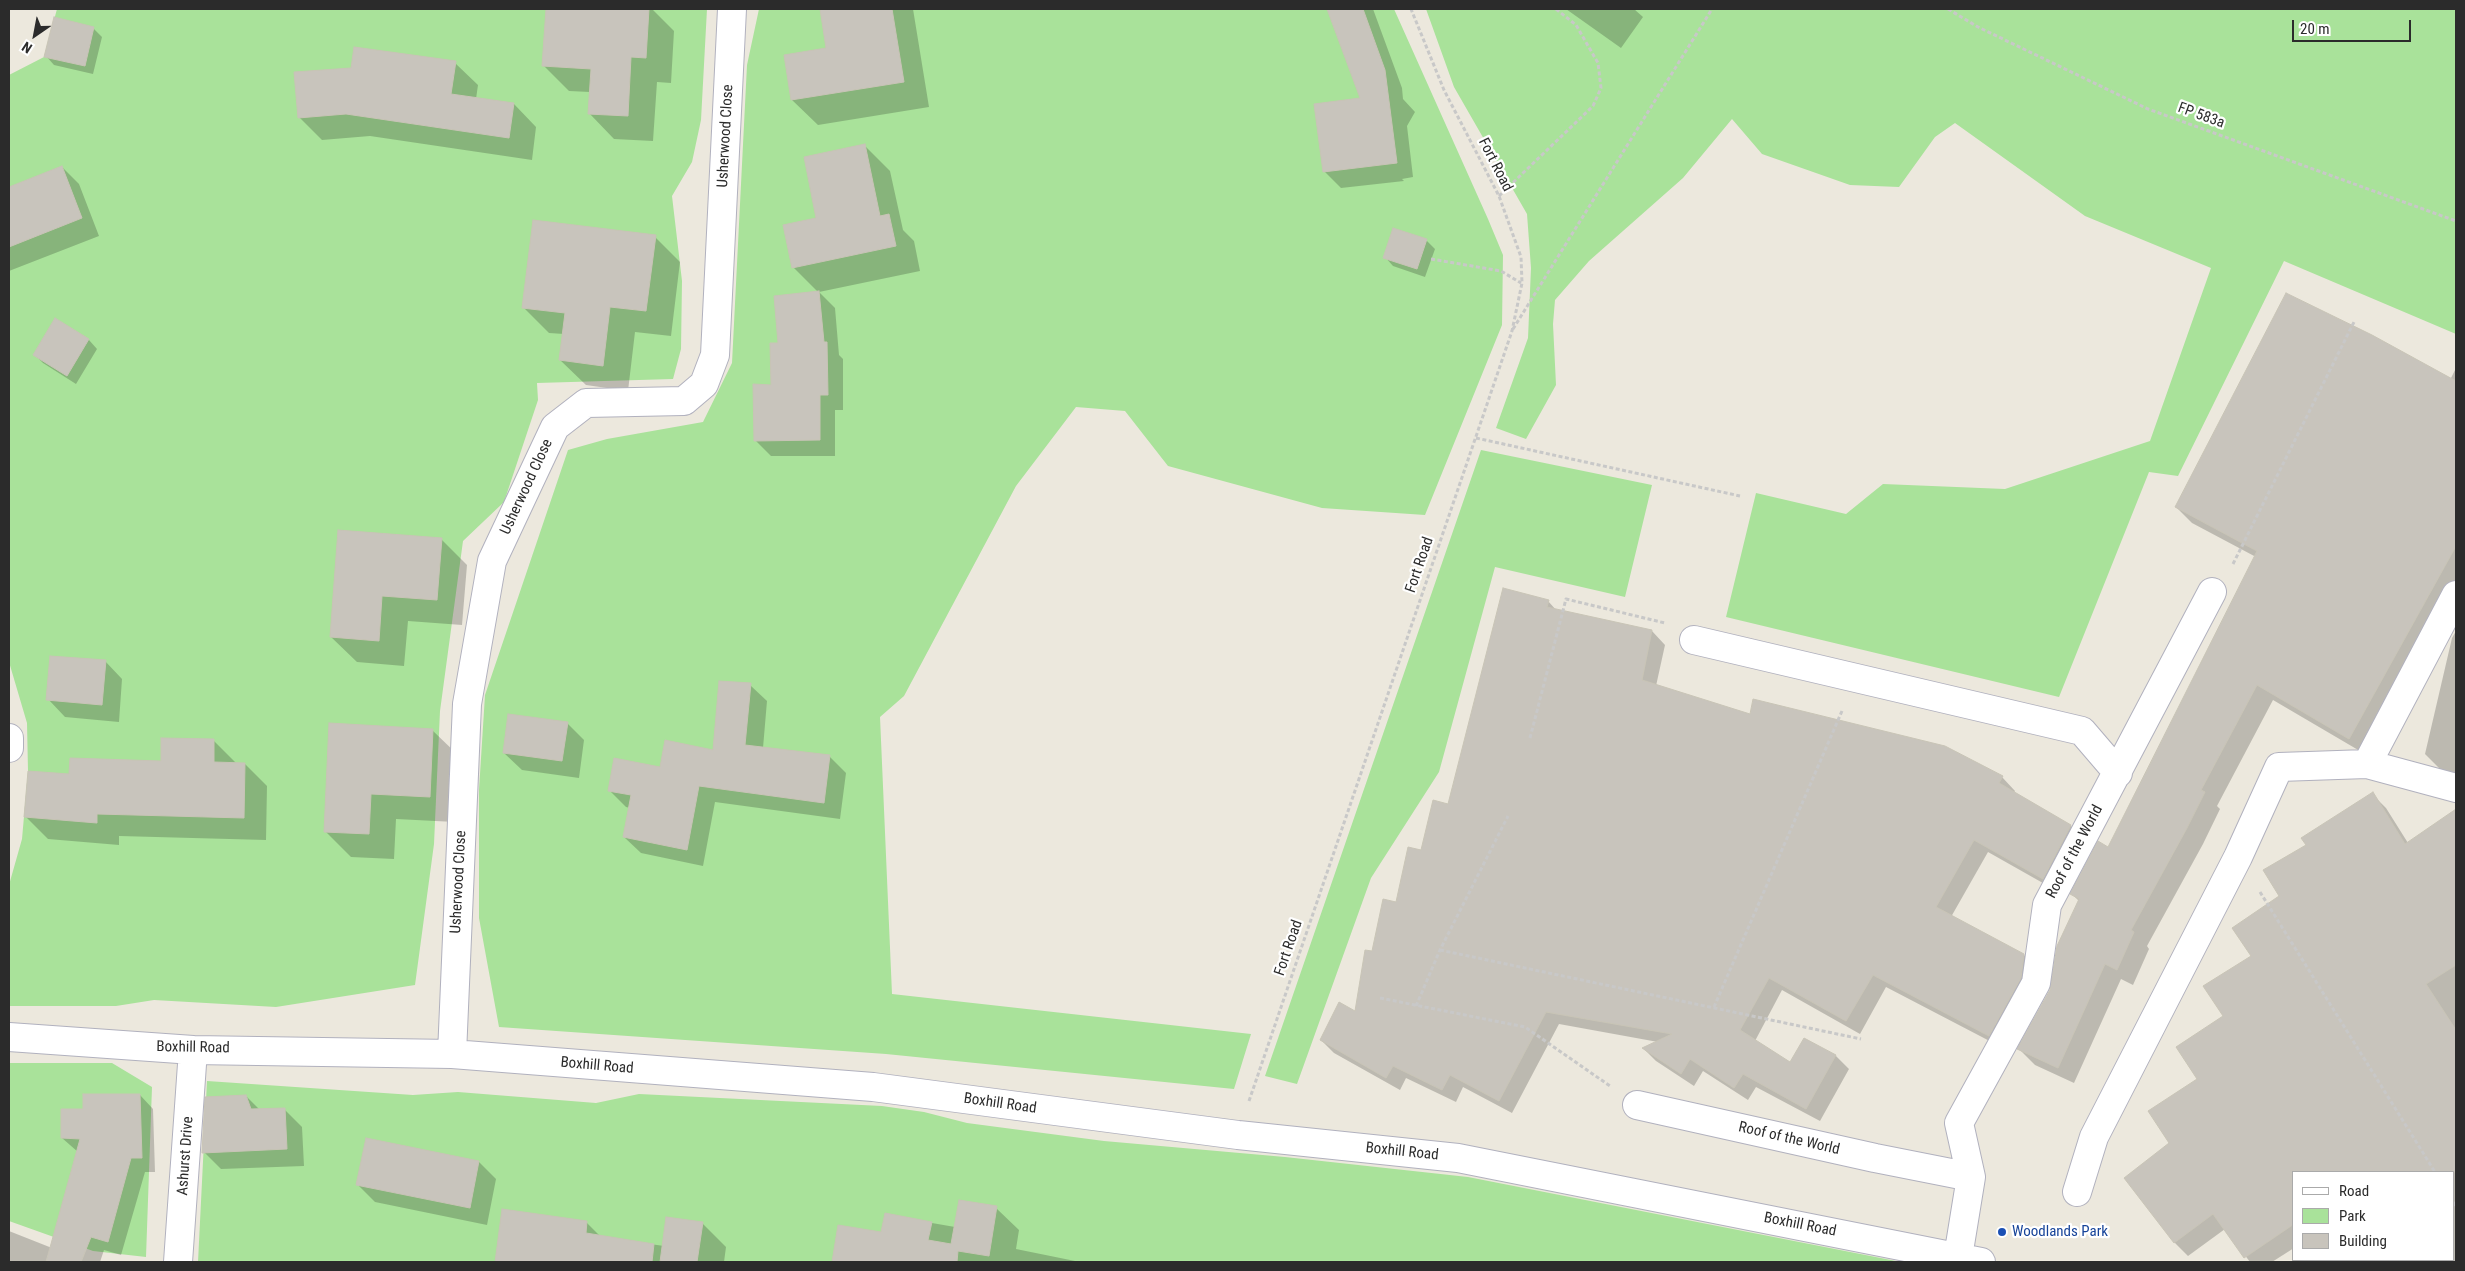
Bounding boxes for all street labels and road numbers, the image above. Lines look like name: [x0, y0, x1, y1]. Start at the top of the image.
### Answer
street label: Usherwood Close: [714, 84, 738, 188]
street label: FP 583a: [2175, 99, 2227, 133]
street label: Fort Road: [1474, 135, 1516, 195]
street label: Usherwood Close: [497, 436, 557, 538]
street label: Fort Road: [1402, 535, 1438, 595]
street label: Roof of the World: [2043, 802, 2107, 902]
street label: Usherwood Close: [447, 830, 471, 934]
street label: Fort Road: [1271, 918, 1307, 978]
street label: Boxhill Road: [156, 1038, 230, 1058]
street label: Boxhill Road: [560, 1054, 634, 1078]
street label: Boxhill Road: [962, 1090, 1038, 1118]
street label: Ashurst Drive: [174, 1116, 198, 1196]
street label: Roof of the World: [1737, 1119, 1841, 1159]
street label: Boxhill Road: [1365, 1139, 1439, 1165]
street label: Boxhill Road: [1762, 1209, 1838, 1241]

